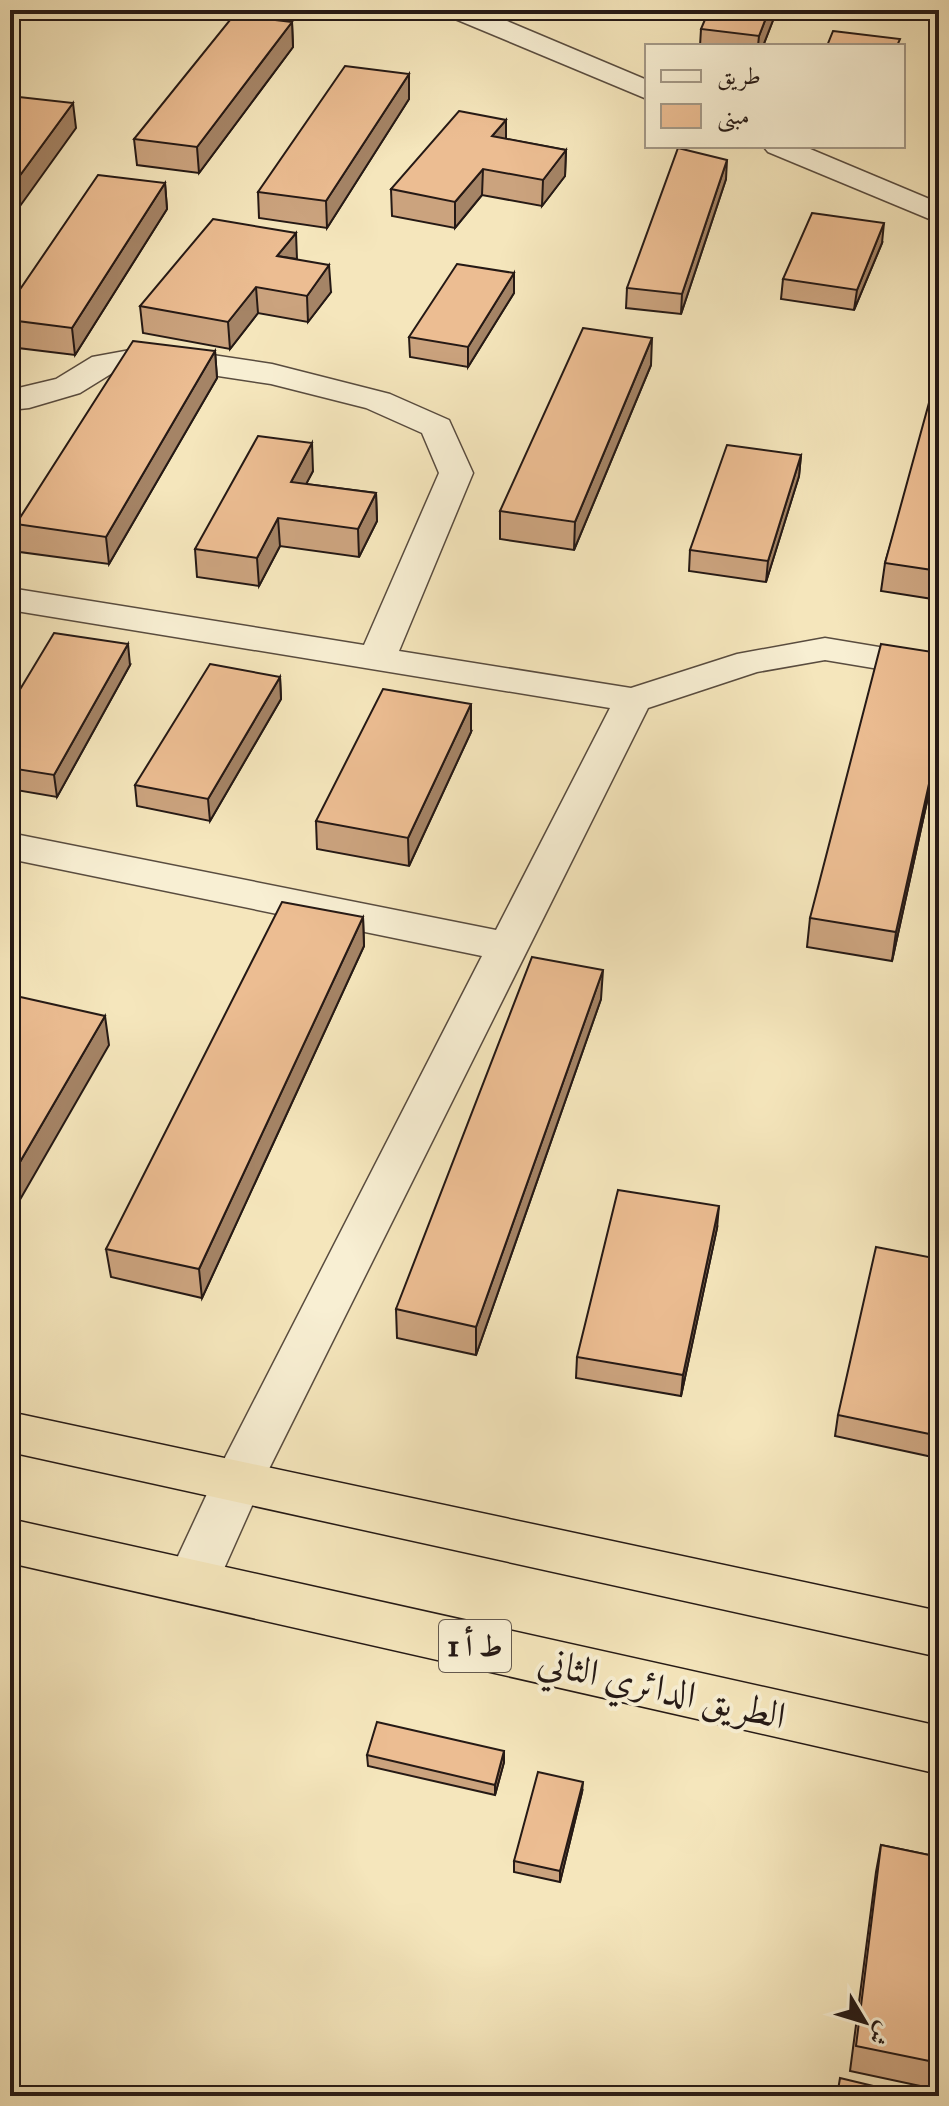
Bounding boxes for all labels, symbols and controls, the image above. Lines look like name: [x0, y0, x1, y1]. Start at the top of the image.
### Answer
legend: [645, 44, 905, 148]
text: طريق: [717, 61, 761, 91]
text: مبنى: [717, 101, 750, 133]
road number: ط أ 1: [439, 1620, 511, 1672]
street label: الطريق الدائري الثاني: [532, 1637, 790, 1747]
north arrow: [825, 1982, 905, 2062]
text: ش: [863, 2017, 898, 2051]

